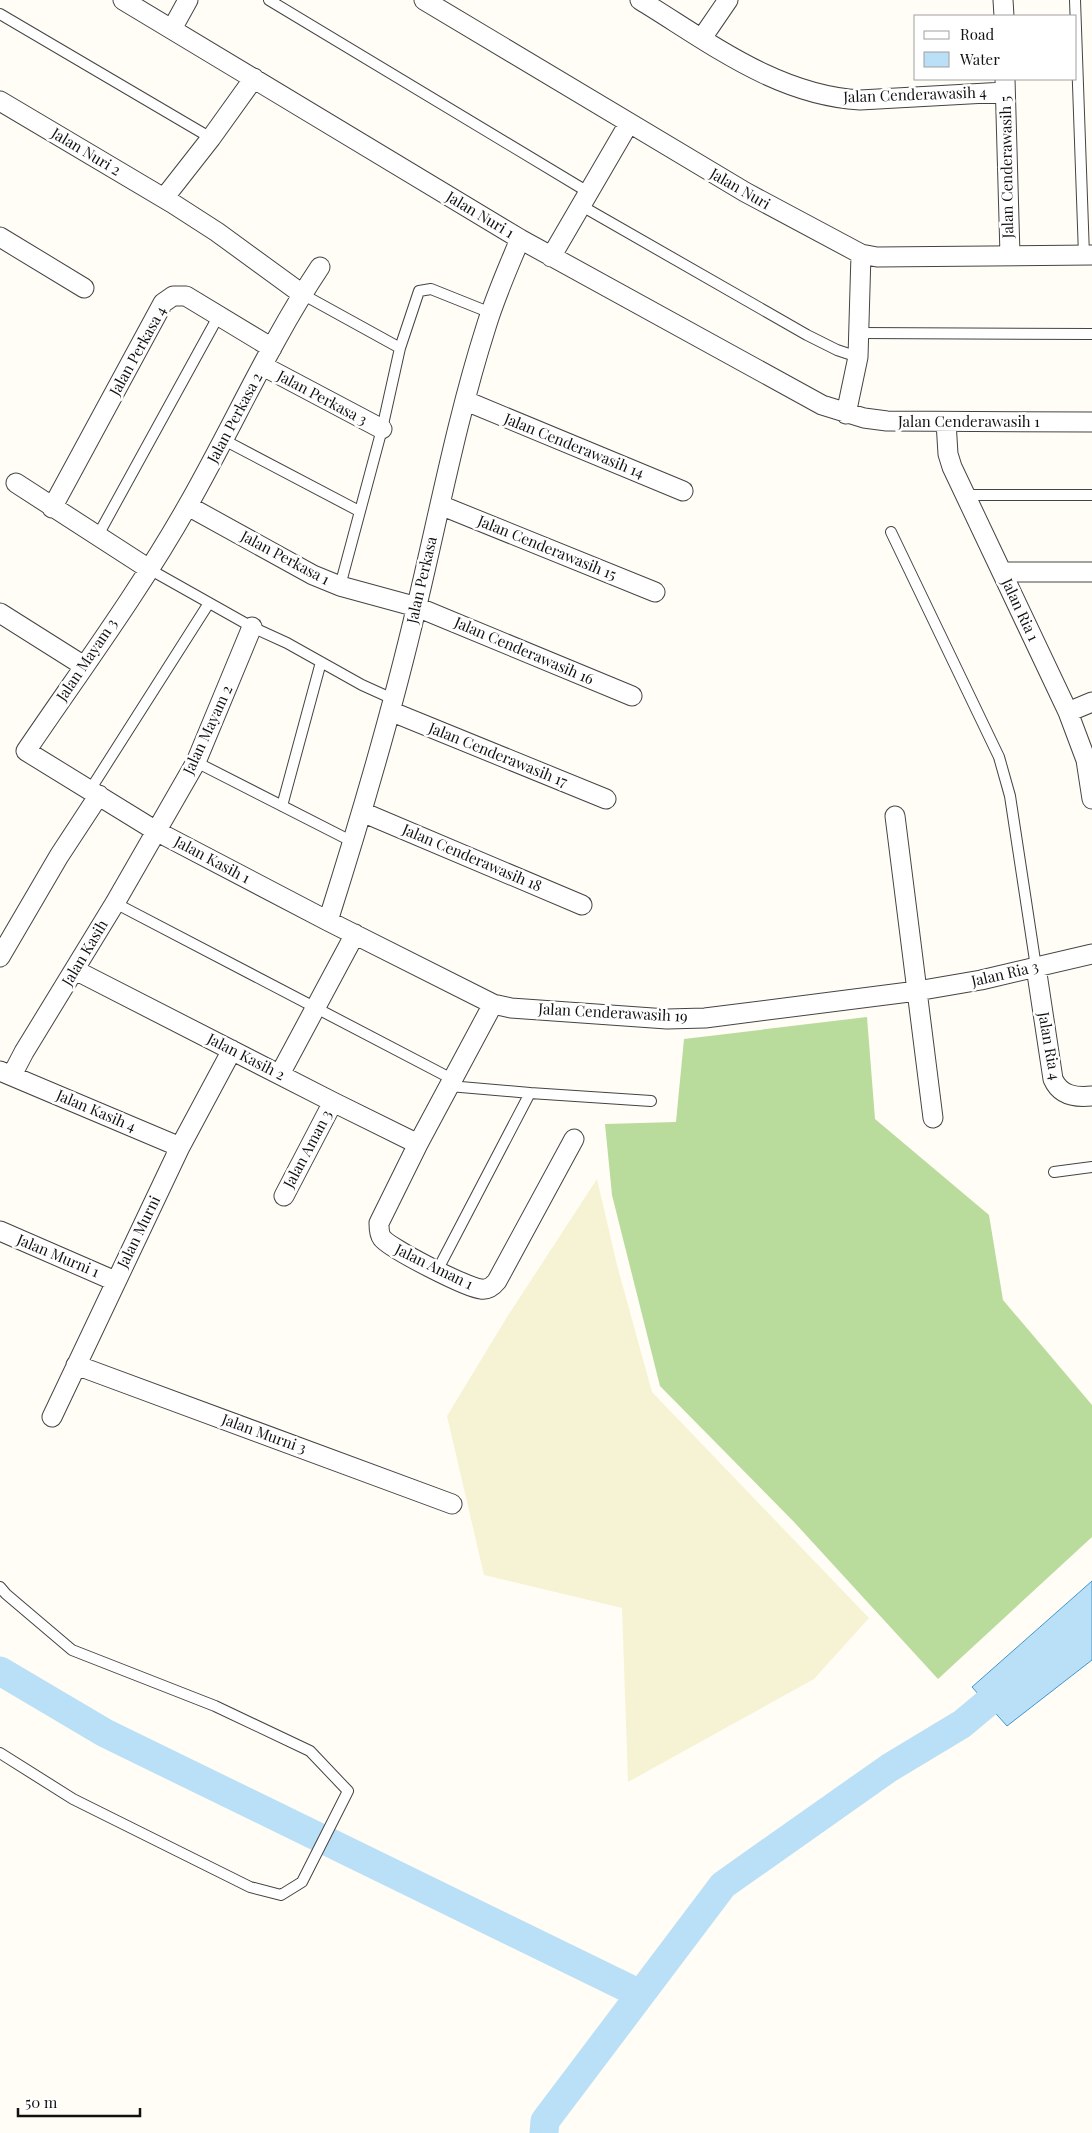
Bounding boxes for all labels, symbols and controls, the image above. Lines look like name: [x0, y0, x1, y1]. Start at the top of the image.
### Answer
legend: [914, 15, 1077, 80]
text: Road: [960, 24, 994, 44]
text: Water: [959, 49, 1000, 69]
street label: Jalan Cenderawasih 4: [842, 82, 987, 107]
street label: Jalan Cenderawasih 5: [995, 96, 1017, 239]
street label: Jalan Nuri 2: [47, 122, 125, 180]
street label: Jalan Nuri: [706, 162, 775, 214]
street label: Jalan Nuri 1: [442, 186, 519, 242]
street label: Jalan Perkasa 4: [104, 302, 170, 400]
street label: Jalan Perkasa 3: [273, 365, 371, 429]
street label: Jalan Perkasa 2: [201, 369, 266, 467]
street label: Jalan Cenderawasih 14: [500, 407, 647, 482]
street label: Jalan Cenderawasih 1: [897, 411, 1040, 431]
street label: Jalan Cenderawasih 15: [474, 510, 620, 584]
street label: Jalan Perkasa 1: [237, 525, 334, 589]
street label: Jalan Perkasa: [401, 534, 441, 626]
street label: Jalan Ria 1: [997, 574, 1044, 645]
street label: Jalan Cenderawasih 16: [451, 611, 597, 689]
street label: Jalan Mayam 3: [51, 614, 121, 706]
street label: Jalan Mayam 2: [177, 682, 236, 778]
street label: Jalan Cenderawasih 17: [425, 717, 571, 791]
street label: Jalan Cenderawasih 18: [399, 818, 545, 896]
street label: Jalan Kasih 1: [170, 830, 254, 888]
street label: Jalan Kasih: [56, 916, 112, 990]
street label: Jalan Ria 3: [968, 956, 1041, 991]
street label: Jalan Cenderawasih 19: [537, 998, 688, 1026]
street label: Jalan Ria 4: [1034, 1009, 1066, 1081]
street label: Jalan Kasih 2: [203, 1028, 289, 1084]
street label: Jalan Kasih 4: [53, 1084, 139, 1136]
street label: Jalan Aman 3: [278, 1106, 336, 1192]
street label: Jalan Murni: [112, 1192, 164, 1272]
street label: Jalan Murni 1: [13, 1228, 103, 1282]
street label: Jalan Aman 1: [391, 1238, 477, 1294]
street label: Jalan Murni 3: [218, 1408, 310, 1458]
scale bar: [18, 2086, 140, 2118]
text: 50 m: [25, 2092, 58, 2112]

